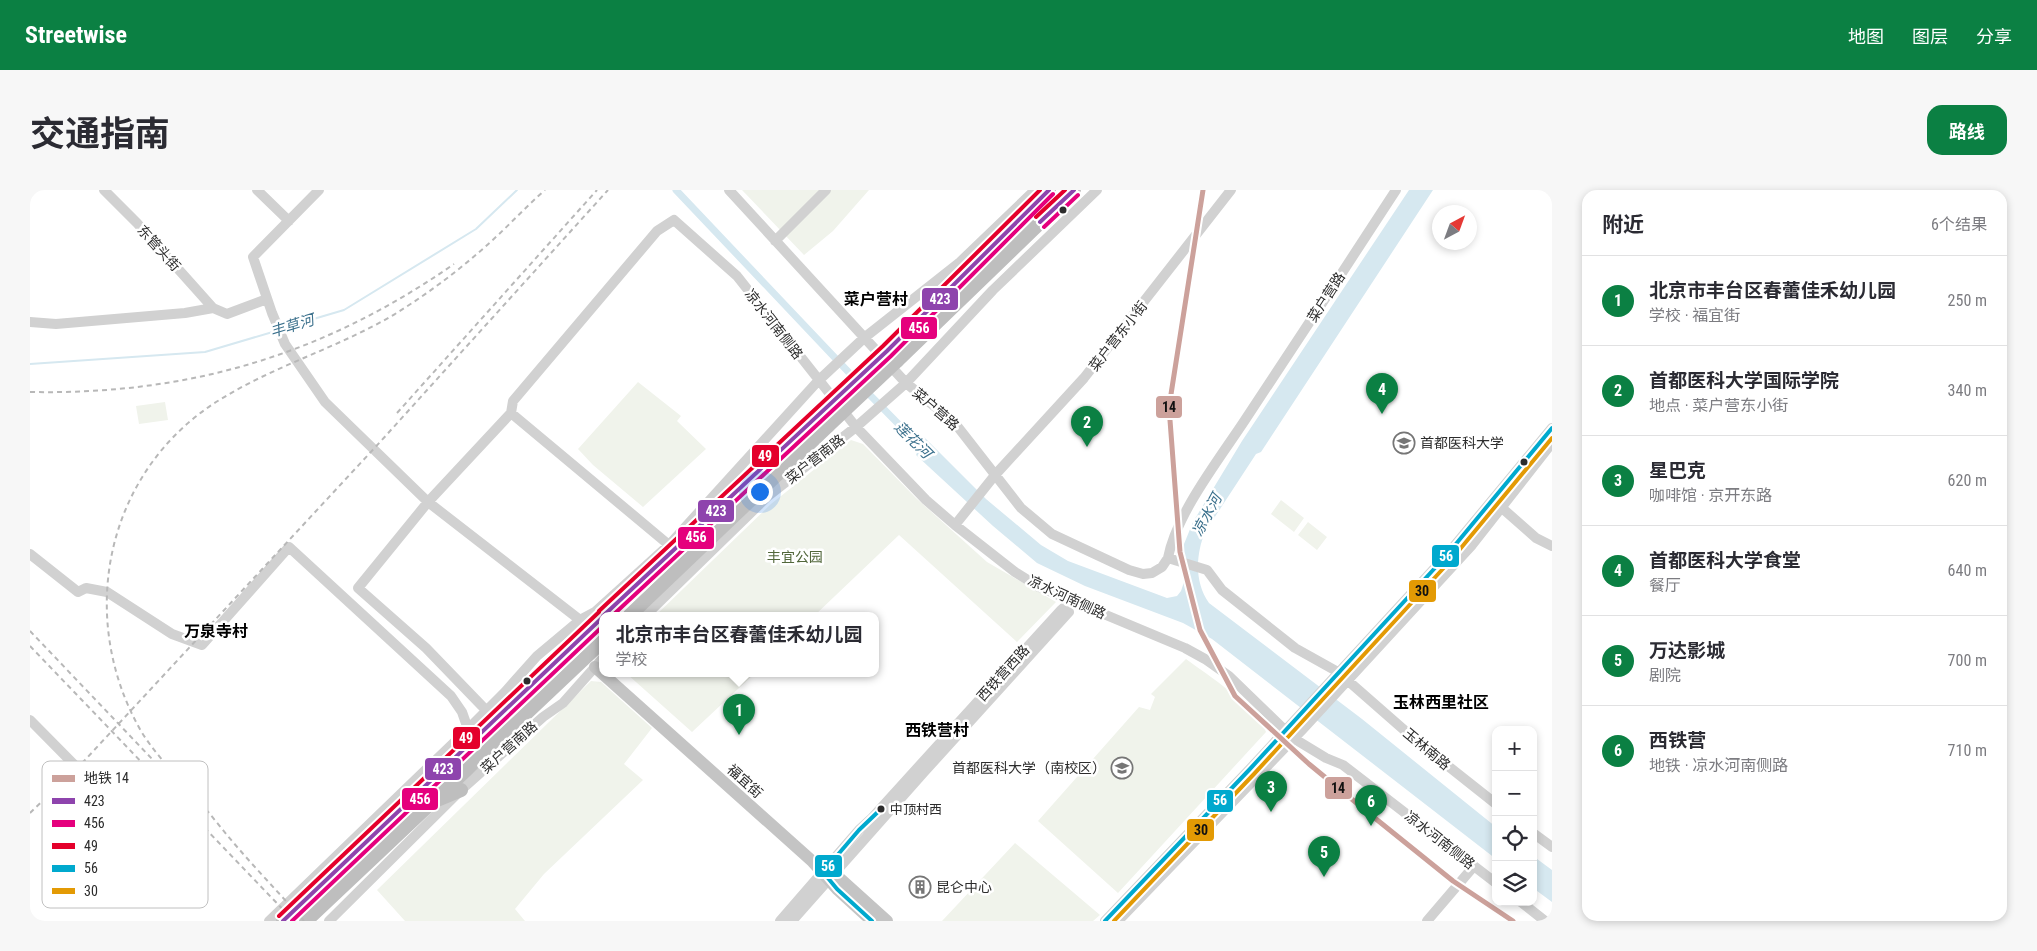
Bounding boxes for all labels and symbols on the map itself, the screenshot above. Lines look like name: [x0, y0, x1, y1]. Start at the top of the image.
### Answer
unlabelled marker: [1058, 205, 1068, 215]
north arrow: [1432, 205, 1477, 250]
street label: 东管头街: [134, 222, 184, 274]
street label: 菜户营路: [1304, 269, 1348, 325]
street label: 凉水河南侧路: [742, 286, 806, 362]
line badge: 423: [921, 287, 959, 311]
district label: 菜户营村: [844, 290, 908, 309]
text: 423: [929, 291, 951, 307]
street label: 菜户营东小街: [1086, 298, 1150, 374]
water label: 丰草河: [268, 310, 319, 341]
line badge: 456: [900, 316, 938, 340]
text: 456: [908, 320, 930, 336]
pin: 4: [1366, 373, 1398, 414]
street label: 菜户营路: [910, 385, 962, 433]
line badge: 14: [1155, 395, 1183, 419]
text: 14: [1162, 399, 1176, 415]
pin: 2: [1071, 406, 1103, 447]
water label: 莲花河: [891, 418, 937, 464]
street label: 菜户营南路: [782, 431, 848, 487]
school or university icon: 首都医科大学: [1392, 431, 1416, 455]
place label: 首都医科大学: [1420, 435, 1504, 451]
line badge: 49: [751, 444, 780, 468]
text: 49: [758, 448, 772, 464]
unlabelled marker: [1519, 457, 1529, 467]
your location: [747, 479, 773, 505]
water label: 凉水河: [1188, 488, 1227, 539]
line badge: 423: [697, 499, 735, 523]
text: 423: [705, 503, 727, 519]
line badge: 456: [677, 526, 715, 550]
text: 456: [685, 529, 707, 545]
line badge: 56: [1431, 544, 1460, 568]
text: 56: [1439, 548, 1453, 564]
park label: 丰宜公园: [767, 549, 823, 565]
street label: 凉水河南侧路: [1026, 572, 1108, 622]
line badge: 30: [1408, 579, 1437, 603]
text: 30: [1415, 583, 1429, 599]
district label: 万泉寺村: [184, 622, 248, 641]
street label: 西铁营西路: [974, 642, 1032, 704]
unlabelled marker: [522, 676, 532, 686]
district label: 玉林西里社区: [1393, 693, 1489, 712]
pin: 1: [723, 694, 755, 735]
street label: 菜户营南路: [478, 718, 540, 776]
district label: 西铁营村: [905, 721, 969, 740]
street label: 玉林南路: [1400, 725, 1454, 773]
line badge: 49: [452, 726, 481, 750]
text: 49: [459, 730, 473, 746]
school or university icon: 首都医科大学（南校区）: [1110, 756, 1134, 780]
line badge: 423: [424, 757, 462, 781]
place label: 首都医科大学（南校区）: [952, 760, 1106, 776]
legend: [42, 761, 208, 908]
text: 423: [432, 761, 454, 777]
street label: 福宜街: [724, 761, 766, 801]
text: 地铁 14: [84, 770, 129, 786]
pin: 3: [1255, 771, 1287, 812]
line badge: 14: [1324, 776, 1353, 800]
text: 14: [1331, 780, 1345, 796]
pin: 6: [1355, 785, 1387, 826]
line badge: 456: [401, 787, 439, 811]
line badge: 56: [1206, 789, 1234, 813]
text: 456: [409, 791, 431, 807]
text: 56: [1213, 792, 1227, 808]
text: 423: [84, 793, 105, 809]
place label: 中顶村西: [890, 802, 942, 817]
marker: 中顶村西: [876, 804, 886, 814]
street label: 凉水河南侧路: [1402, 808, 1478, 872]
text: 456: [84, 815, 105, 831]
line badge: 30: [1186, 818, 1215, 842]
text: 30: [1194, 822, 1208, 838]
pin: 5: [1308, 836, 1340, 877]
text: 49: [84, 838, 98, 854]
line badge: 56: [814, 854, 843, 878]
text: 56: [821, 858, 835, 874]
text: 56: [84, 860, 98, 876]
building icon: 昆仑中心: [908, 875, 932, 899]
place label: 昆仑中心: [936, 879, 992, 895]
text: 30: [84, 883, 98, 899]

